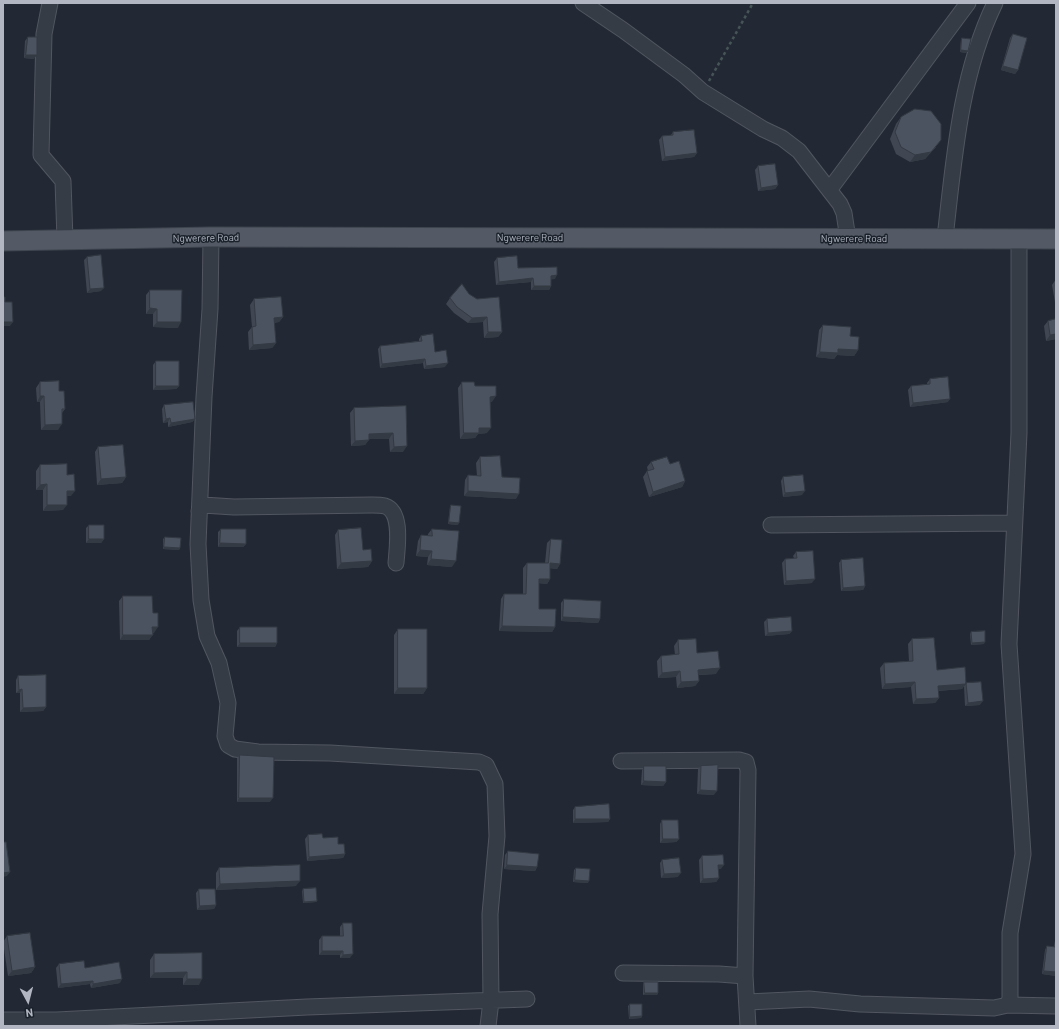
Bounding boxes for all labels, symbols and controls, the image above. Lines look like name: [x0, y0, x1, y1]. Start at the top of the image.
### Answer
street label: Ngwerere Road: [173, 231, 239, 245]
street label: Ngwerere Road: [497, 232, 563, 244]
street label: Ngwerere Road: [821, 233, 887, 245]
north arrow: [8, 981, 48, 1021]
text: N: [25, 1007, 34, 1020]

